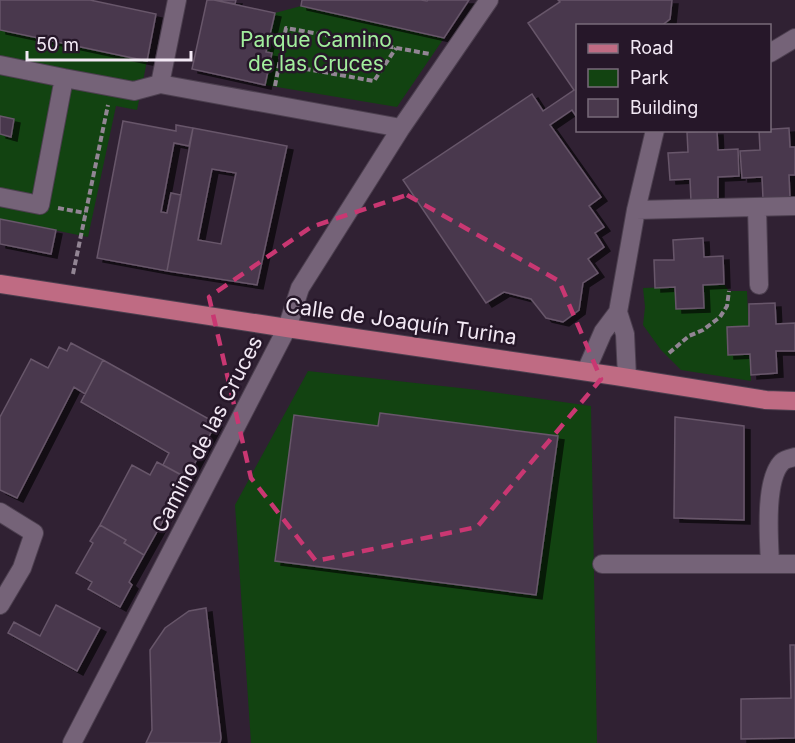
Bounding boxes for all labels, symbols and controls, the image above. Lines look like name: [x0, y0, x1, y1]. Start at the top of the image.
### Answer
scale bar: [27, 24, 190, 62]
legend: [576, 24, 771, 132]
park label: Parque Camino de las Cruces: [240, 27, 392, 76]
text: 50 m: [36, 34, 79, 55]
text: Road: [630, 37, 673, 58]
text: Park: [630, 67, 669, 88]
text: Building: [630, 97, 698, 118]
street label: Calle de Joaquín Turina: [284, 292, 518, 350]
street label: Camino de las Cruces: [147, 331, 267, 537]

